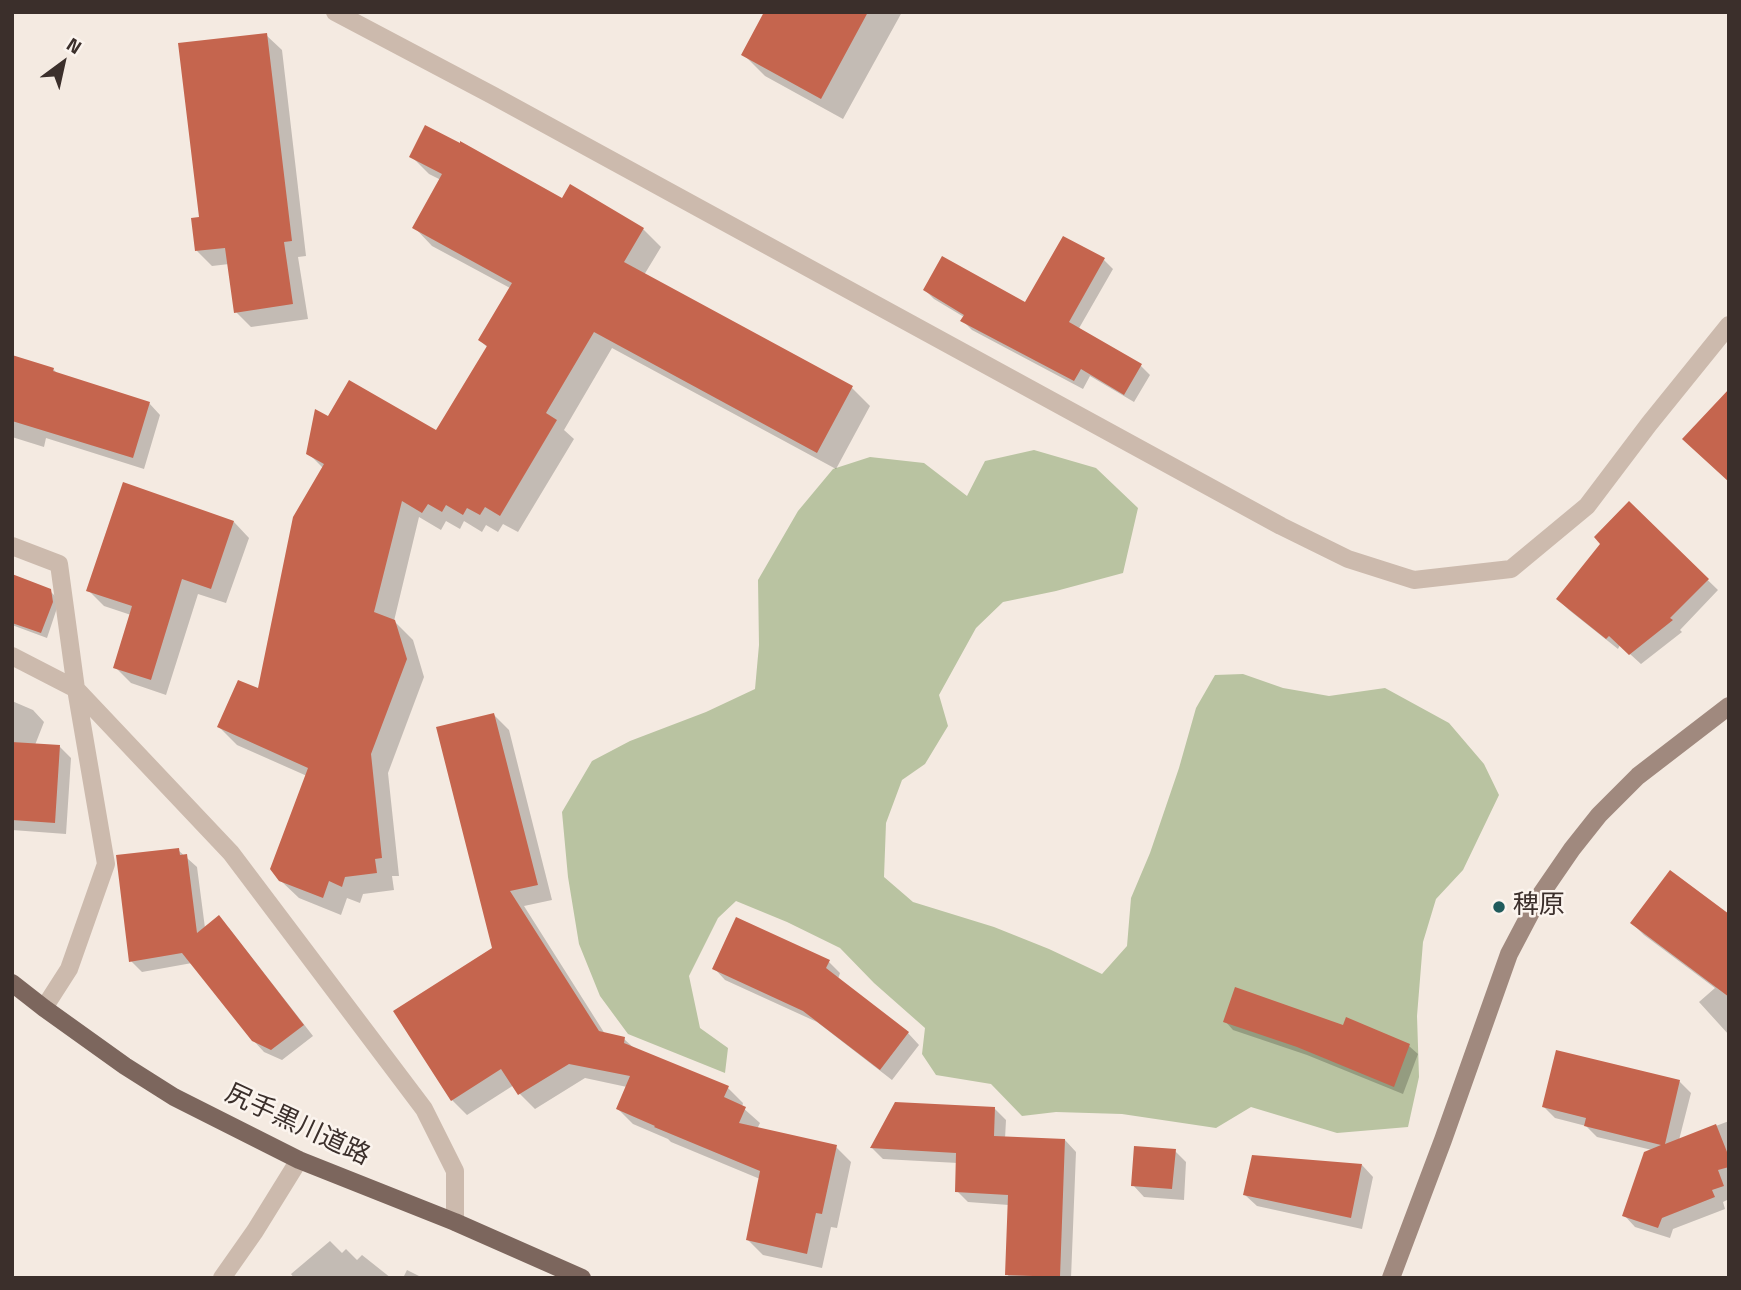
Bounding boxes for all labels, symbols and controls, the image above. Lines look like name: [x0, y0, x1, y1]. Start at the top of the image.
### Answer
north arrow: [28, 28, 98, 98]
text: N: [61, 29, 88, 61]
place label: 稗原: [1513, 891, 1565, 923]
marker: 稗原: [1491, 899, 1507, 915]
street label: 尻手黒川道路: [220, 1079, 374, 1173]

